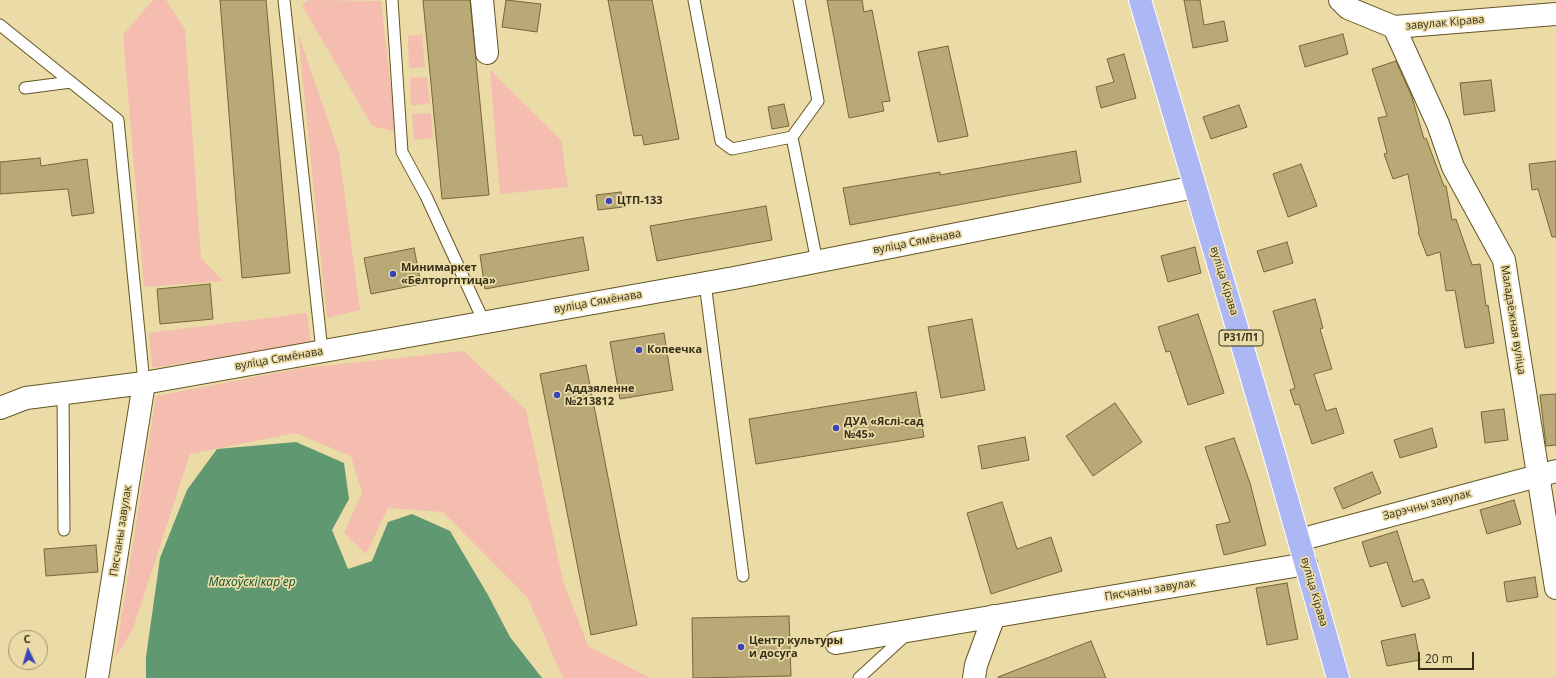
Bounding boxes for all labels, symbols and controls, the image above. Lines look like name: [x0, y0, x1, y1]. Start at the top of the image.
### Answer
street label: завулак Кірава: [1405, 13, 1485, 33]
place label: ЦТП-133: [617, 194, 663, 208]
marker: ЦТП-133: [604, 196, 614, 206]
street label: вуліца Сямёнава: [872, 227, 962, 257]
street label: вуліца Кірава: [1207, 245, 1241, 317]
place label: Минимаркет «Белторгптица»: [401, 261, 496, 287]
street label: Маладзёжная вуліца: [1498, 265, 1528, 375]
marker: Минимаркет «Белторгптица»: [388, 269, 398, 279]
street label: вуліца Сямёнава: [553, 288, 643, 316]
road number: Р31/П1: [1219, 330, 1263, 346]
place label: Копеечка: [647, 343, 702, 357]
street label: вуліца Сямёнава: [234, 345, 324, 373]
marker: Копеечка: [634, 345, 644, 355]
place label: Аддзяленне №213812: [565, 382, 634, 408]
marker: Аддзяленне №213812: [552, 390, 562, 400]
place label: ДУА «Яслі-сад №45»: [844, 415, 923, 441]
marker: ДУА «Яслі-сад №45»: [831, 423, 841, 433]
street label: Пясчаны завулак: [107, 485, 135, 577]
street label: Зарэчны завулак: [1381, 487, 1473, 523]
street label: вуліца Кірава: [1298, 556, 1330, 628]
water label: Махоўскі кар'ер: [208, 576, 296, 590]
street label: Пясчаны завулак: [1104, 576, 1196, 604]
north arrow: [8, 630, 48, 670]
text: С: [23, 631, 31, 646]
place label: Центр культуры и досуга: [749, 634, 843, 660]
marker: Центр культуры и досуга: [736, 642, 746, 652]
scale bar: [1420, 644, 1476, 670]
text: 20 m: [1425, 650, 1453, 667]

